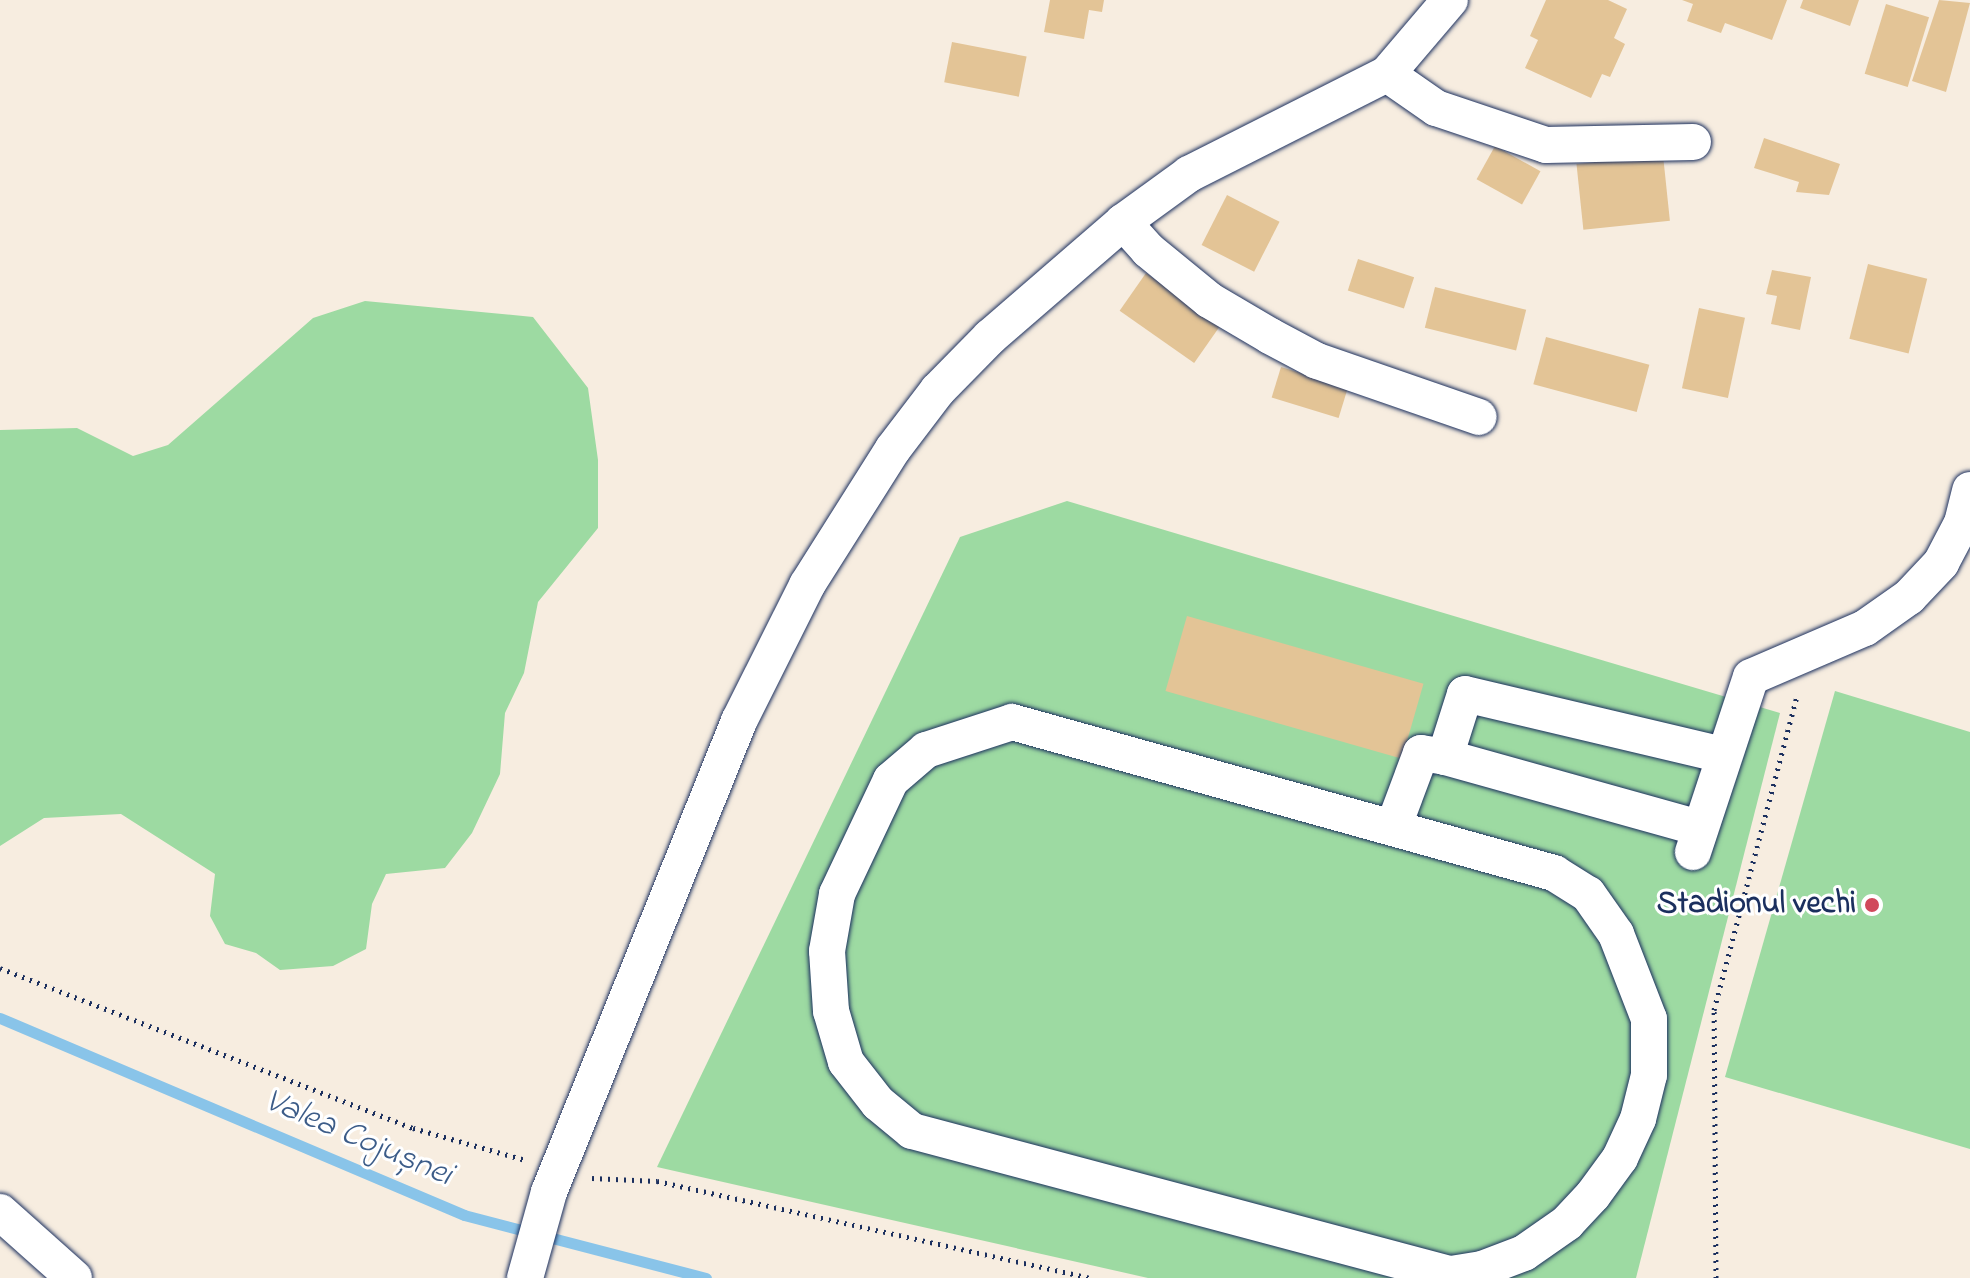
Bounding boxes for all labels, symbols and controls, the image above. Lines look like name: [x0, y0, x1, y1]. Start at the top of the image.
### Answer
place label: Stadionul vechi: [1657, 886, 1856, 924]
marker: Stadionul vechi: [1863, 896, 1881, 914]
water label: Valea Cojușnei: [258, 1081, 458, 1197]

